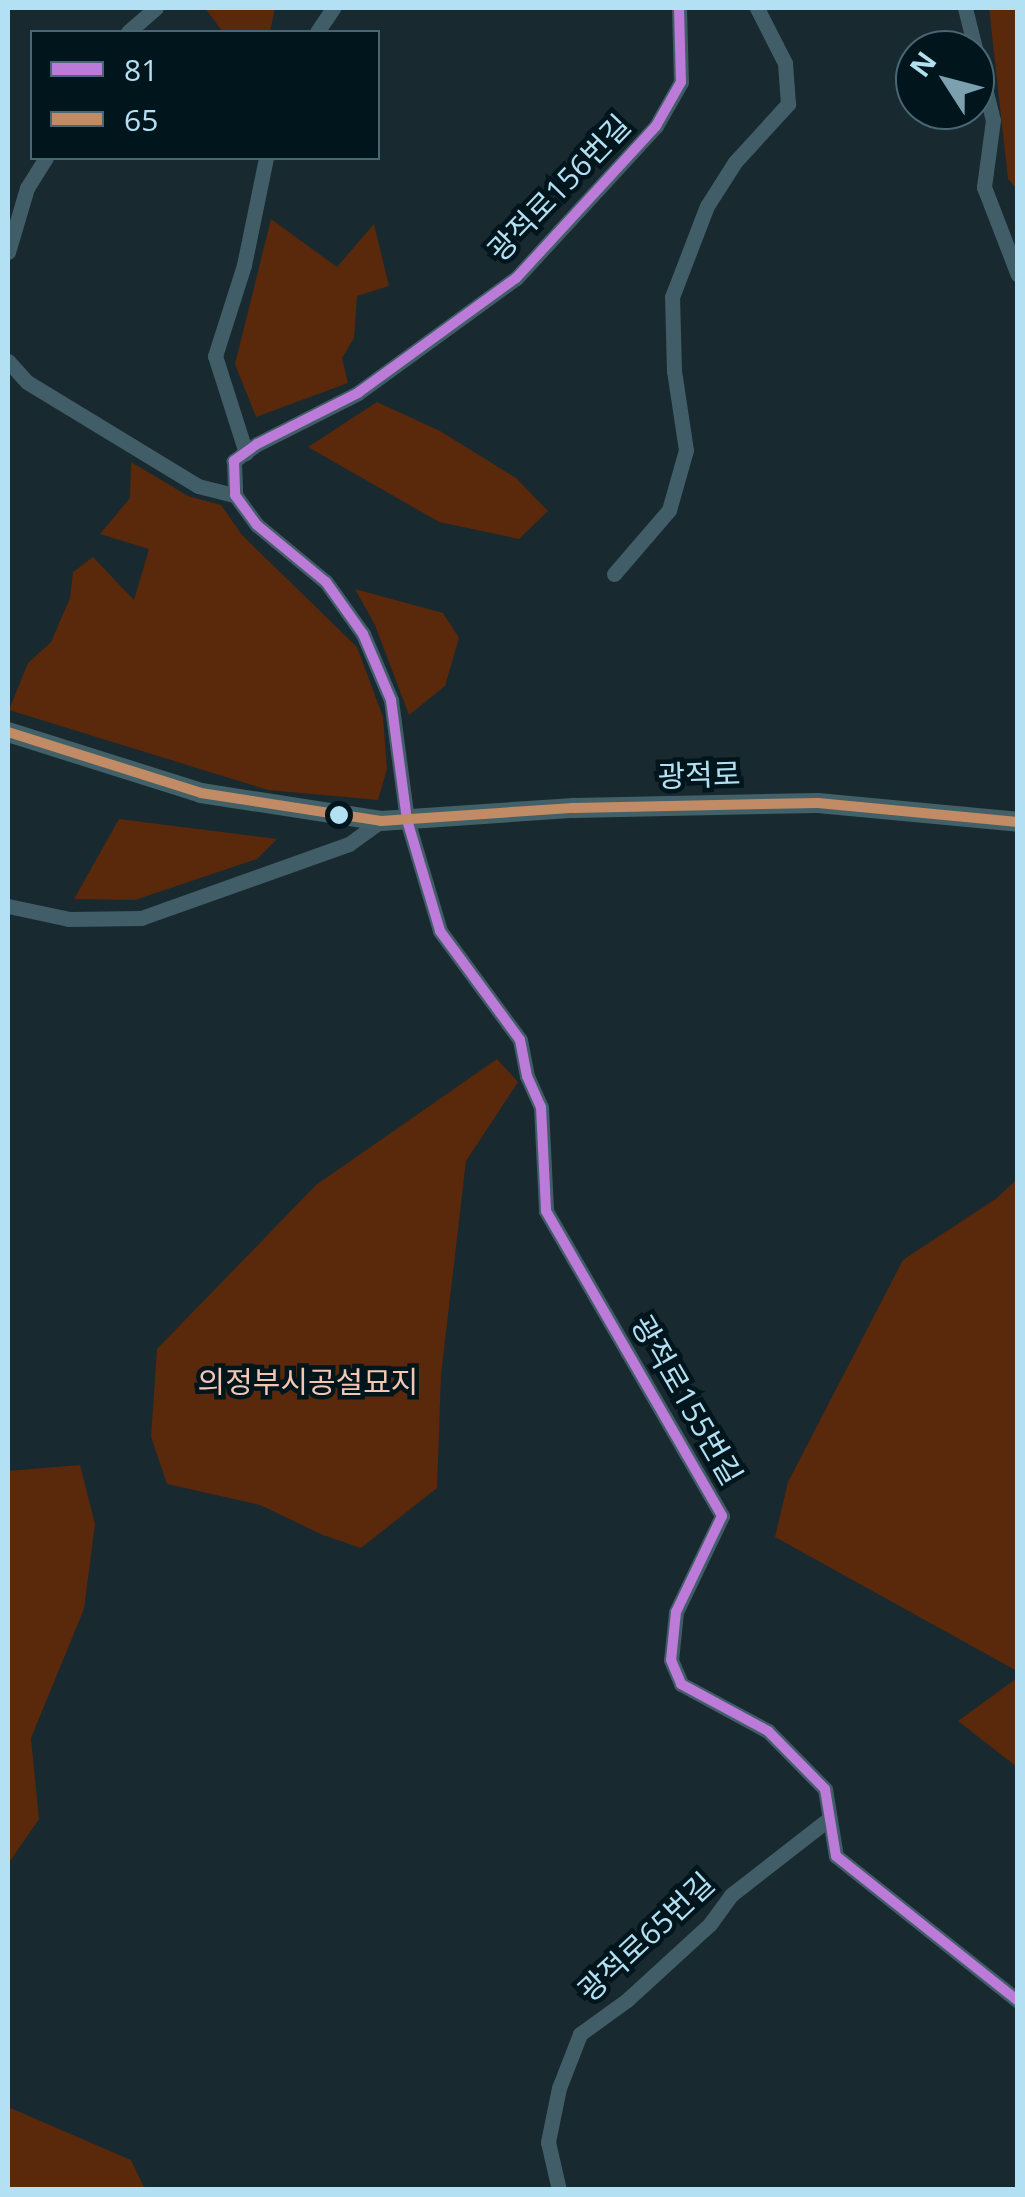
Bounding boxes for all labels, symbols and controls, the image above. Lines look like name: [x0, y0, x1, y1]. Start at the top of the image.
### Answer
legend: [30, 30, 380, 160]
north arrow: [895, 30, 995, 130]
text: N: [900, 43, 944, 84]
text: 81: [124, 49, 158, 90]
text: 65: [124, 99, 158, 140]
street label: 광적로156번길: [480, 107, 638, 269]
street label: 광적로: [657, 756, 741, 794]
unlabelled marker: [329, 805, 349, 825]
street label: 광적로155번길: [624, 1309, 750, 1491]
park label: 의정부시공설묘지: [198, 1364, 418, 1400]
street label: 광적로65번길: [571, 1865, 721, 2009]

